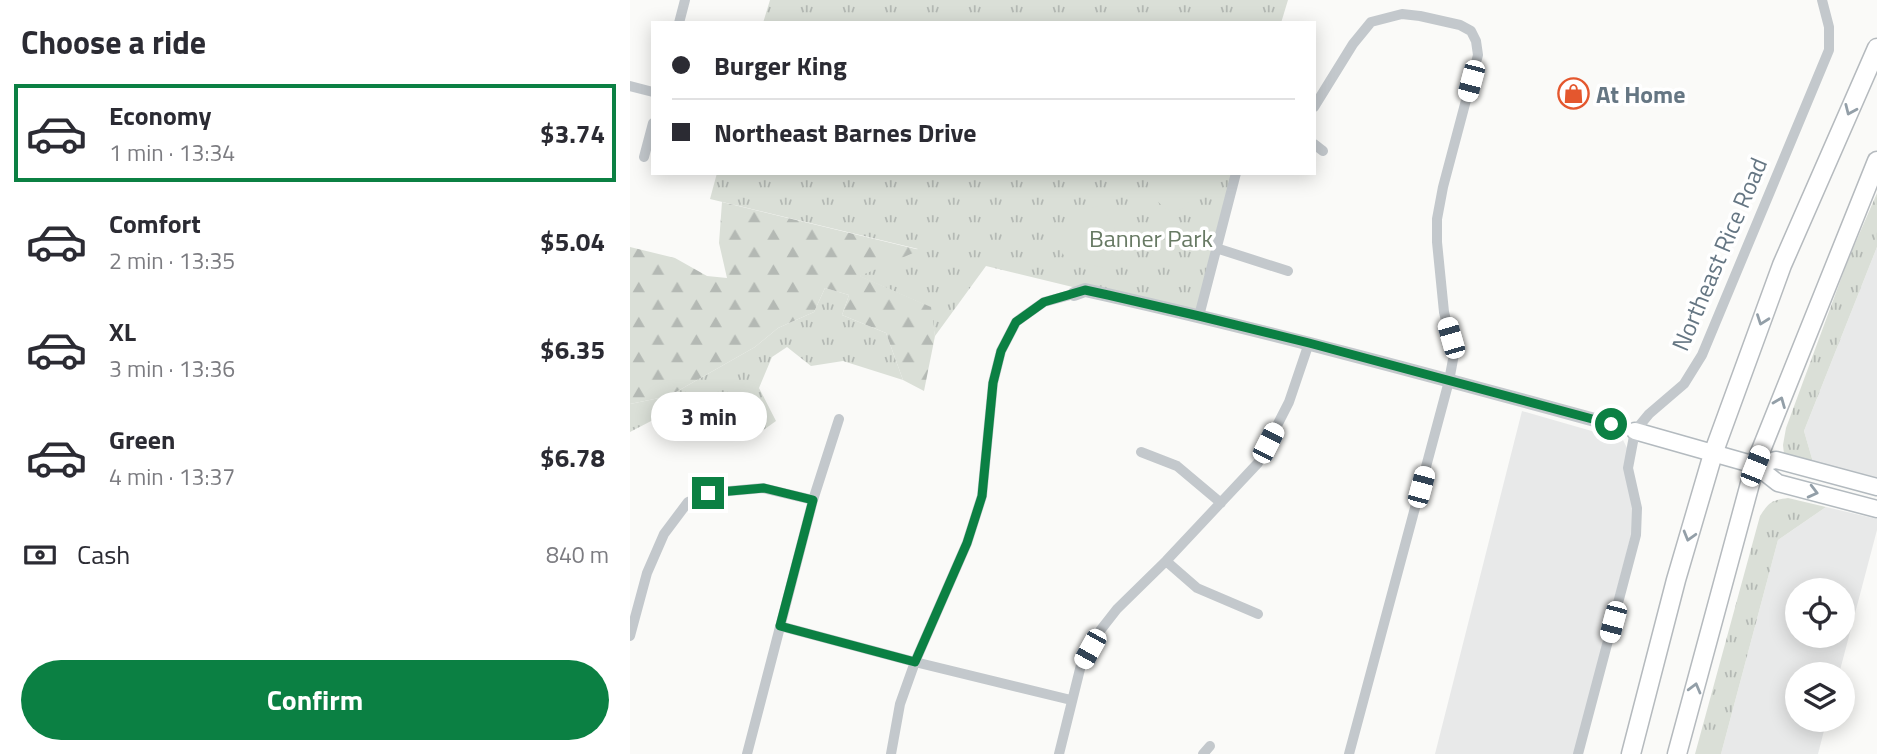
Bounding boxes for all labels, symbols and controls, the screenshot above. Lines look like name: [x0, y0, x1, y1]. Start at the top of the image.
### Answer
text: Choose a ride: [21, 18, 206, 66]
text: Burger King: [714, 46, 847, 85]
car: [1456, 58, 1487, 104]
place label: At Home: [1596, 76, 1685, 112]
shop icon: At Home: [1556, 77, 1590, 111]
text: Economy: [109, 96, 211, 135]
icon: car: [25, 102, 88, 165]
one-way arrow: [1844, 103, 1858, 116]
text: Northeast Barnes Drive: [714, 113, 977, 152]
text: $3.74: [540, 114, 605, 153]
text: 1 min · 13:34: [109, 135, 235, 170]
street label: Northeast Rice Road: [1662, 152, 1776, 356]
text: Comfort: [109, 204, 201, 243]
icon: car: [25, 210, 88, 273]
park label: Banner Park: [1089, 220, 1214, 256]
text: $5.04: [540, 222, 605, 261]
text: 2 min · 13:35: [109, 243, 235, 278]
text: XL: [109, 312, 136, 351]
one-way arrow: [1756, 314, 1770, 326]
car: [1436, 315, 1467, 361]
icon: car: [25, 318, 88, 381]
text: $6.35: [540, 330, 605, 369]
text: 3 min · 13:36: [109, 351, 235, 386]
callout: 3 min: [650, 392, 766, 440]
one-way arrow: [1772, 397, 1786, 409]
text: 3 min: [681, 399, 737, 434]
route start: [1595, 408, 1627, 440]
text: Green: [109, 420, 175, 459]
car: [1250, 420, 1287, 466]
icon: car: [25, 426, 88, 489]
text: $6.78: [540, 438, 605, 477]
car: [1738, 443, 1773, 489]
text: 4 min · 13:37: [109, 459, 235, 494]
car: [1406, 464, 1437, 510]
route end: [692, 477, 724, 509]
one-way arrow: [1807, 484, 1819, 498]
one-way arrow: [1683, 529, 1698, 541]
text: Cash: [77, 535, 130, 574]
icon: cash: [21, 536, 59, 574]
text: 840 m: [546, 537, 609, 572]
map controls: [1785, 578, 1855, 732]
button: locate: [1785, 578, 1855, 648]
car: [1598, 599, 1629, 645]
car: [1071, 626, 1110, 672]
button: Confirm: [21, 660, 609, 740]
button: layers: [1785, 662, 1855, 732]
one-way arrow: [1687, 682, 1701, 694]

